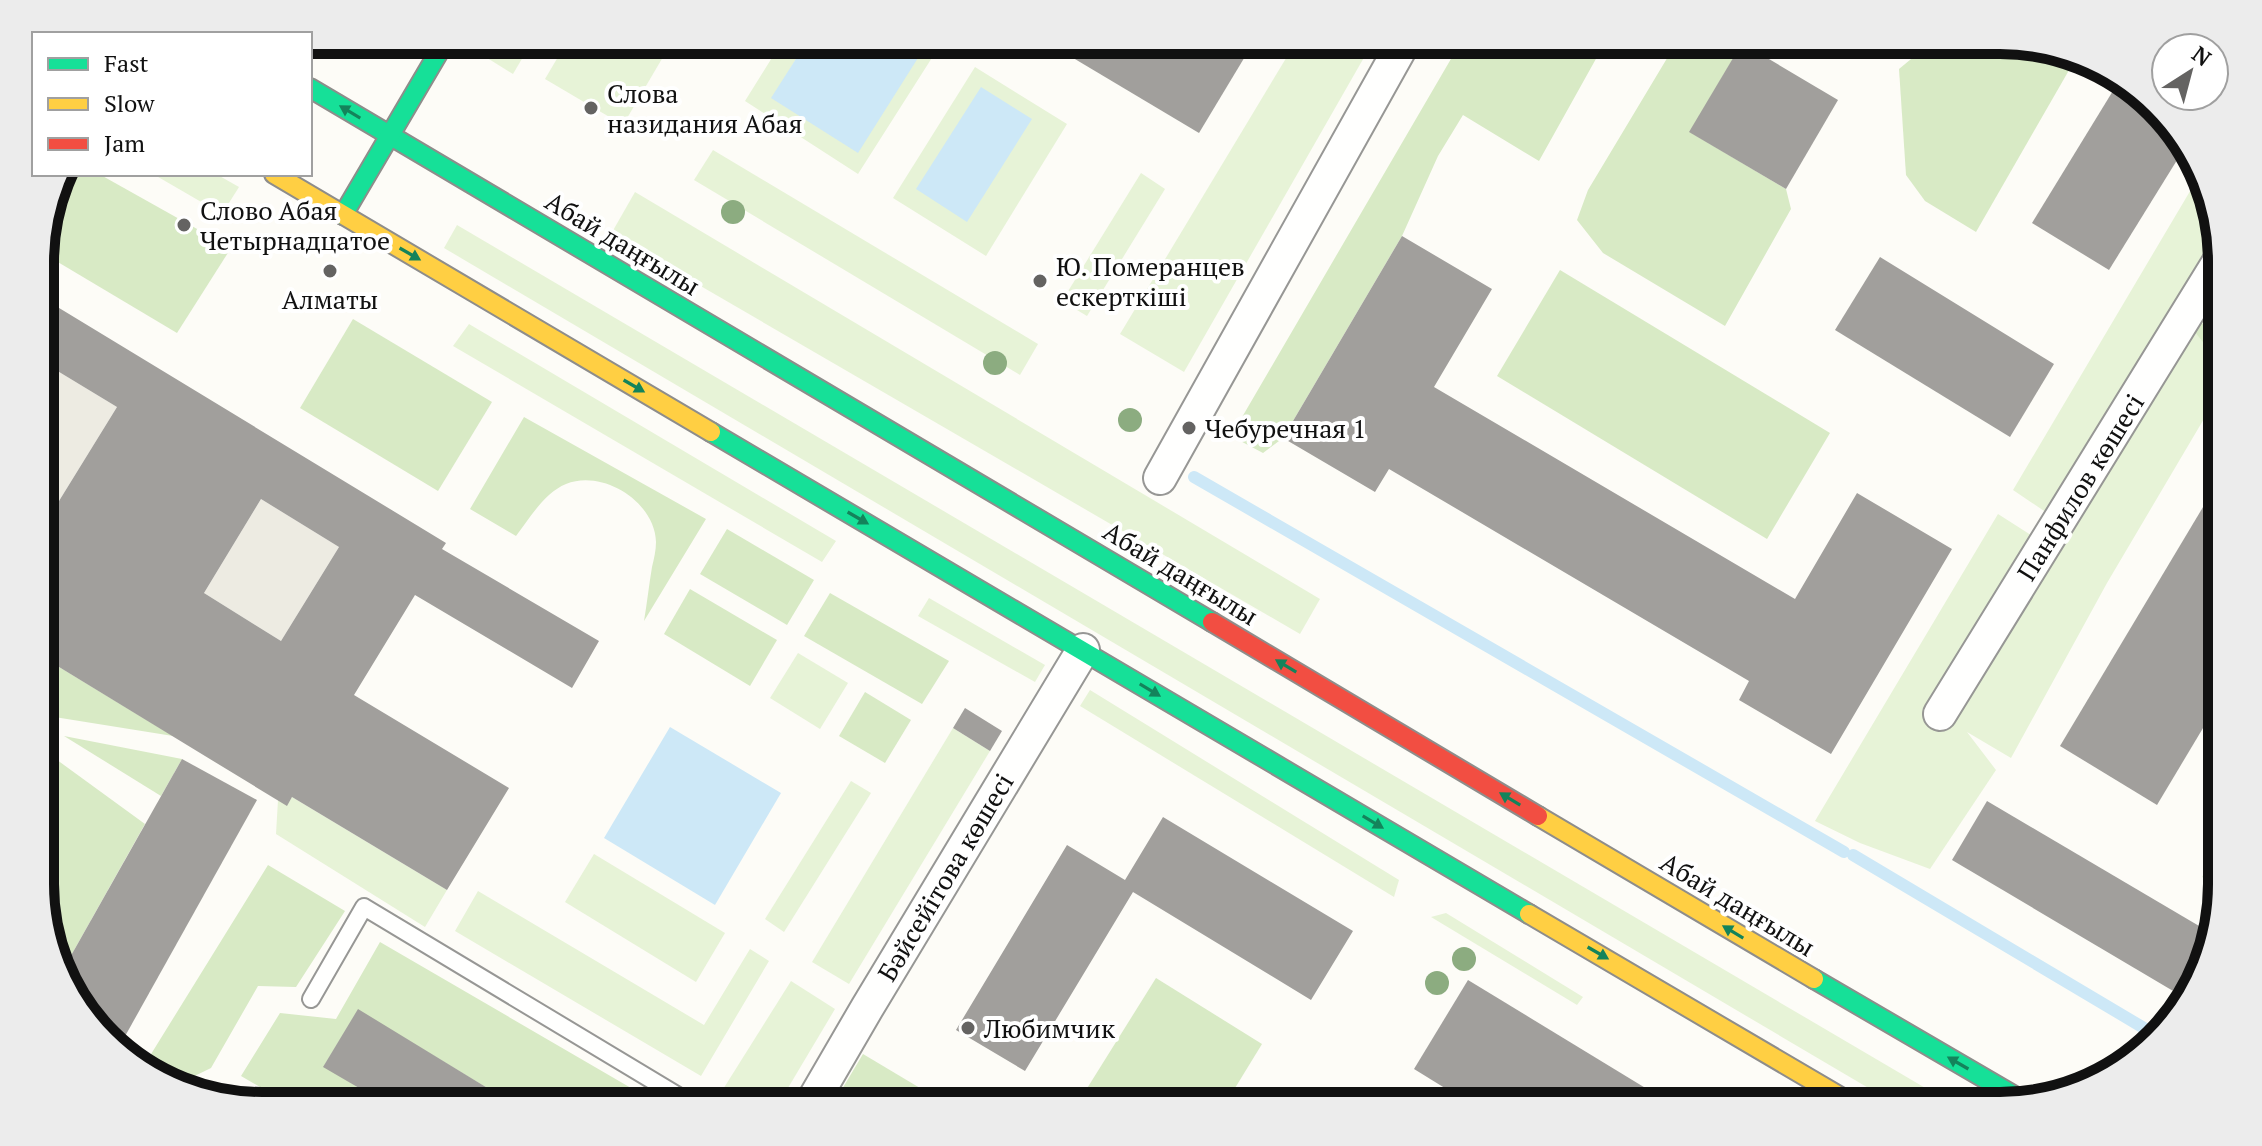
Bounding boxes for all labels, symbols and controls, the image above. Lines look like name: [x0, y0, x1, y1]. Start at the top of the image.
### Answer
legend: [32, 32, 312, 176]
north arrow: [2150, 32, 2230, 112]
text: N: [2187, 39, 2218, 72]
text: Fast: [104, 47, 149, 79]
place label: Слова назидания Абая: [607, 76, 802, 140]
text: Slow: [104, 87, 155, 119]
marker: Слова назидания Абая: [582, 99, 600, 117]
one-way arrow: [339, 105, 361, 119]
text: Jam: [104, 127, 145, 159]
street label: Абай даңғылы: [539, 183, 707, 303]
place label: Слово Абая Четырнадцатое: [200, 193, 390, 257]
marker: Слово Абая Четырнадцатое: [175, 216, 193, 234]
one-way arrow: [399, 247, 421, 261]
place label: Ю. Померанцев ескерткіші: [1056, 249, 1245, 313]
marker: Алматы: [321, 262, 339, 280]
marker: Ю. Померанцев ескерткіші: [1031, 272, 1049, 290]
place label: Алматы: [282, 282, 378, 316]
one-way arrow: [623, 379, 645, 393]
street label: Панфилов көшесі: [2009, 387, 2151, 587]
place label: Чебуречная 1: [1205, 411, 1366, 445]
marker: Чебуречная 1: [1180, 419, 1198, 437]
one-way arrow: [847, 511, 869, 525]
street label: Абай даңғылы: [1097, 513, 1265, 633]
one-way arrow: [1275, 659, 1298, 673]
one-way arrow: [1139, 682, 1161, 696]
street label: Бәйсейітова көшесі: [869, 767, 1021, 987]
one-way arrow: [1499, 792, 1521, 806]
one-way arrow: [1362, 815, 1385, 829]
street label: Абай даңғылы: [1654, 844, 1822, 964]
one-way arrow: [1722, 925, 1744, 939]
one-way arrow: [1587, 946, 1609, 960]
place label: Любимчик: [983, 1011, 1116, 1045]
marker: Любимчик: [959, 1019, 977, 1037]
one-way arrow: [1947, 1056, 1969, 1070]

